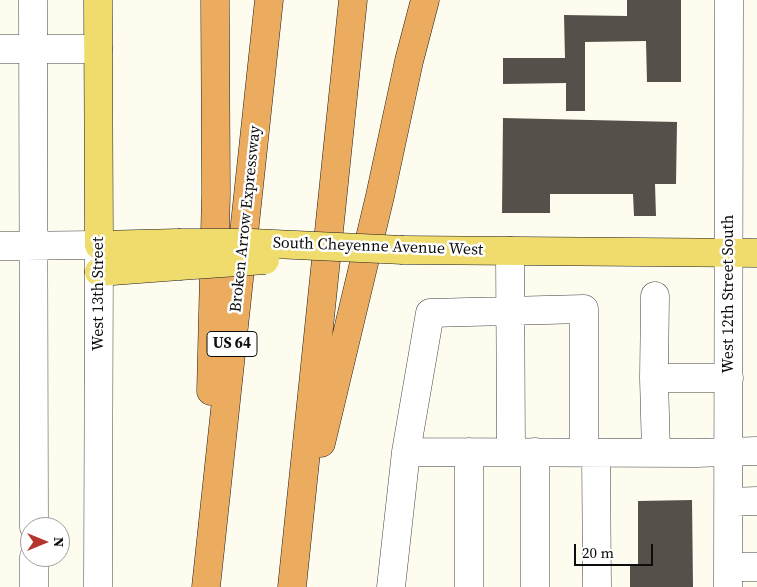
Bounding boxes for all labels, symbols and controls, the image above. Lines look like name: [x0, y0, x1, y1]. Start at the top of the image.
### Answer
street label: Broken Arrow Expressway: [227, 125, 265, 313]
street label: West 12th Street South: [719, 215, 739, 373]
street label: South Cheyenne Avenue West: [272, 234, 484, 260]
street label: West 13th Street: [89, 237, 109, 351]
road number: US 64: [207, 332, 257, 356]
north arrow: [20, 517, 70, 567]
scale bar: [577, 534, 656, 566]
text: N: [49, 537, 69, 547]
text: 20 m: [582, 542, 614, 563]

